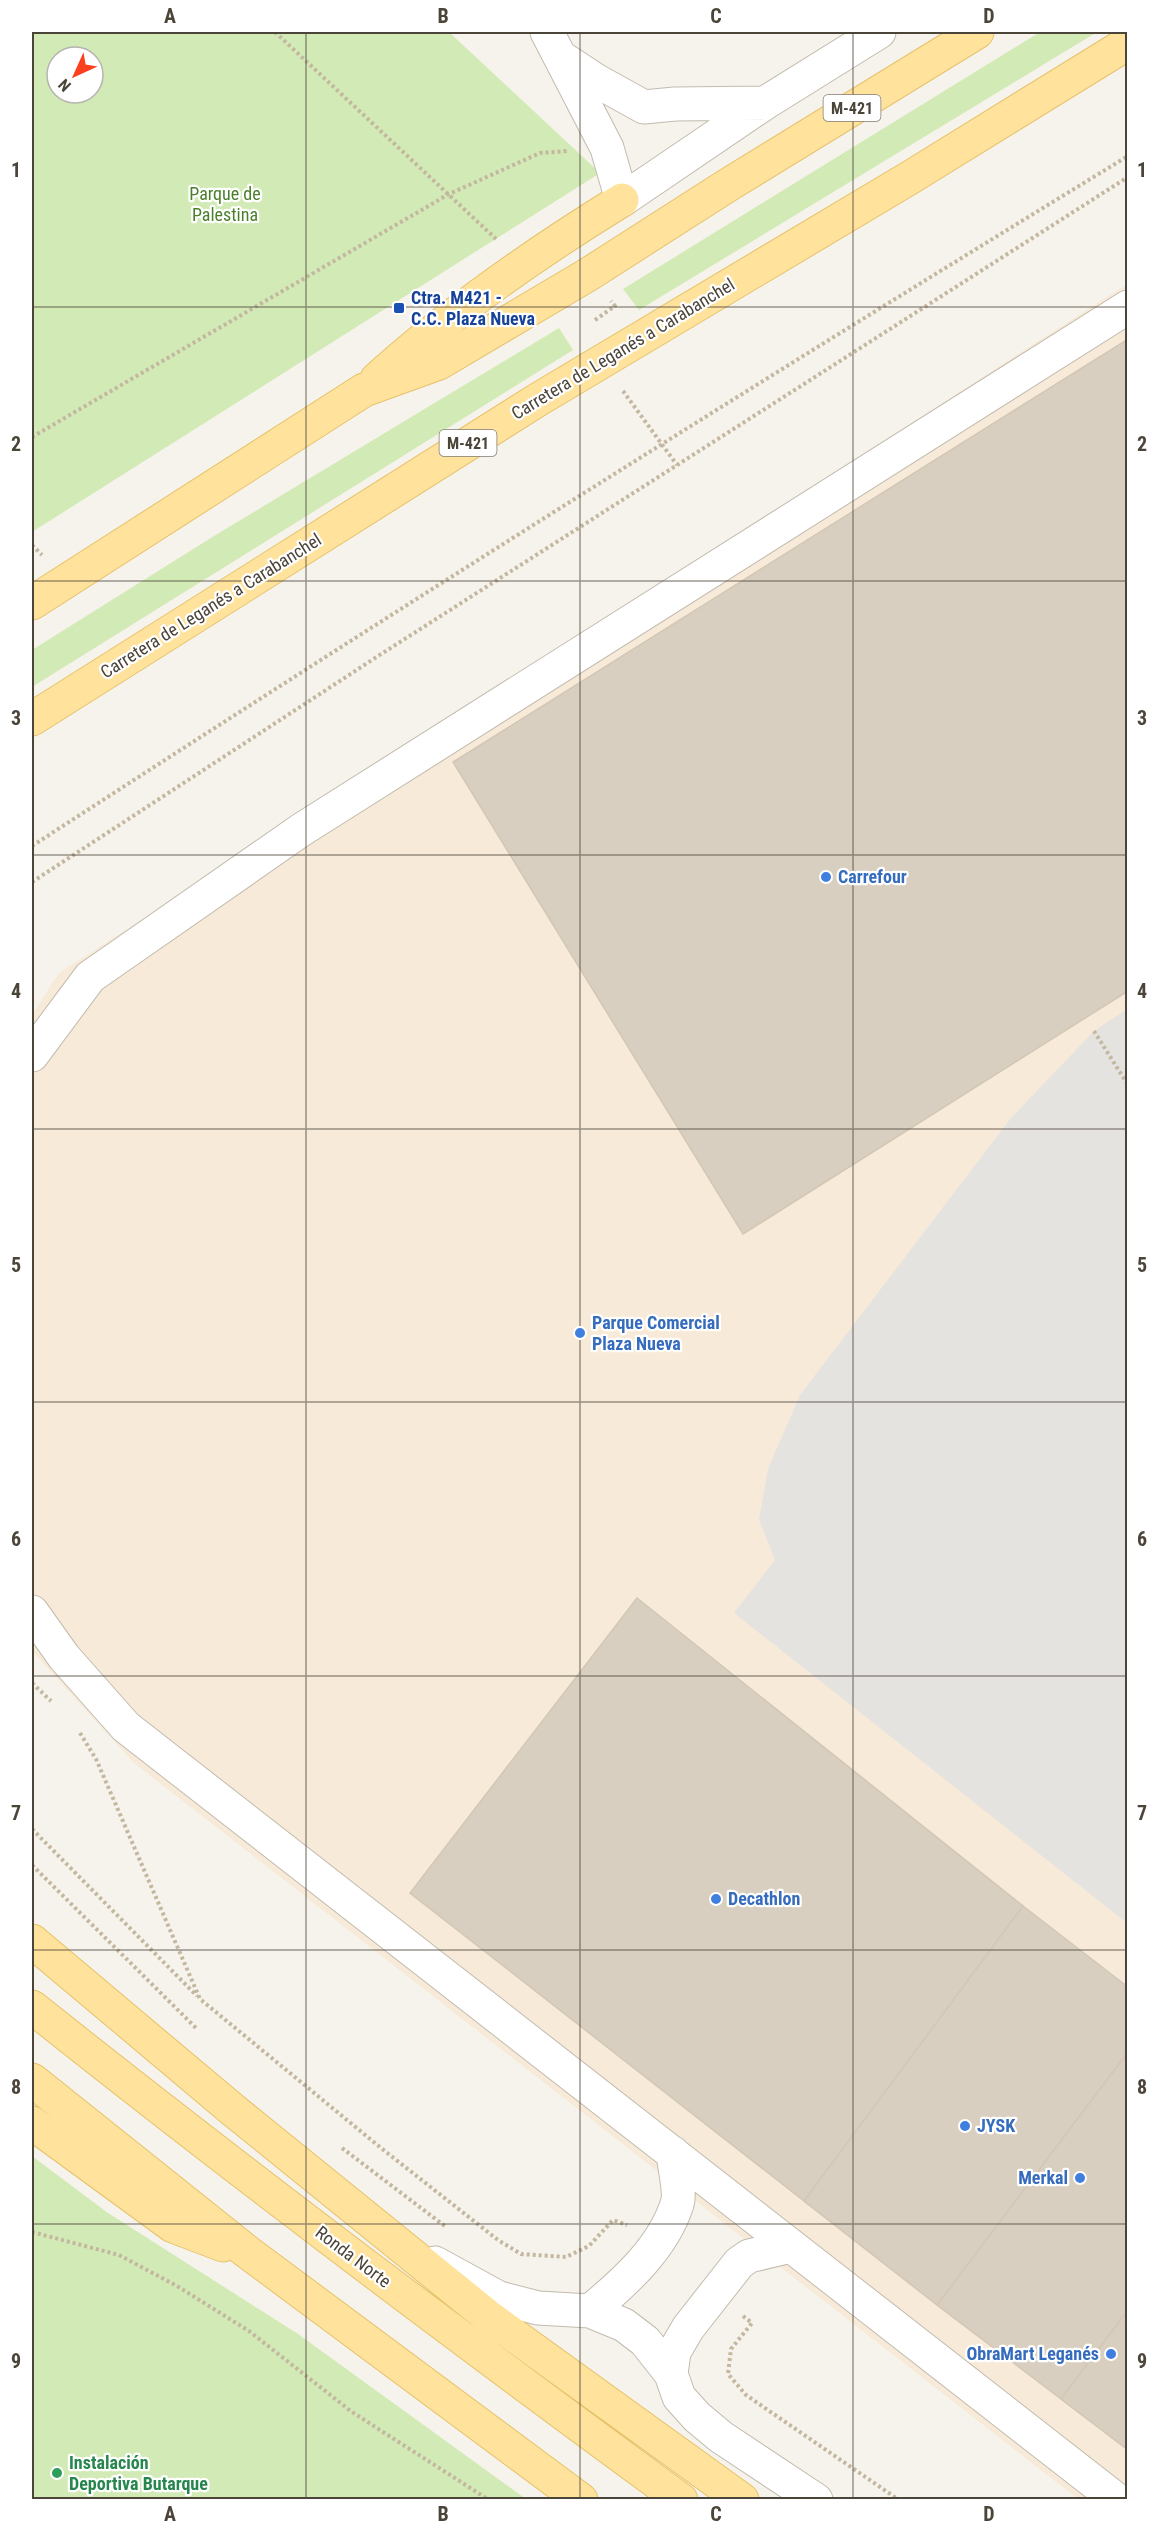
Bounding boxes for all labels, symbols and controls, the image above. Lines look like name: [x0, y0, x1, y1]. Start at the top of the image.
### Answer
text: A: [164, 4, 176, 28]
text: B: [437, 4, 449, 28]
text: C: [710, 4, 722, 28]
text: D: [983, 4, 995, 28]
north arrow: [45, 45, 105, 105]
text: N: [55, 75, 75, 95]
road number: M-421: [824, 95, 880, 121]
text: 1: [11, 158, 21, 182]
text: 1: [1137, 158, 1147, 182]
park label: Parque de Palestina: [189, 183, 261, 225]
street label: Carretera de Leganés a Carabanchel: [507, 274, 738, 424]
place label: Ctra. M421 - C.C. Plaza Nueva: [411, 287, 535, 329]
marker: Ctra. M421 - C.C. Plaza Nueva: [392, 301, 406, 315]
road number: M-421: [440, 430, 496, 456]
text: 2: [11, 432, 21, 456]
text: 2: [1137, 432, 1147, 456]
street label: Carretera de Leganés a Carabanchel: [96, 529, 325, 682]
text: 3: [11, 706, 21, 730]
text: 3: [1137, 706, 1147, 730]
place label: Carrefour: [838, 866, 907, 887]
marker: Carrefour: [819, 870, 833, 884]
text: 4: [11, 979, 21, 1003]
text: 4: [1137, 979, 1147, 1003]
text: 5: [11, 1253, 21, 1277]
text: 5: [1137, 1253, 1147, 1277]
place label: Parque Comercial Plaza Nueva: [592, 1312, 720, 1354]
marker: Parque Comercial Plaza Nueva: [573, 1326, 587, 1340]
text: 6: [11, 1527, 21, 1551]
text: 6: [1137, 1527, 1147, 1551]
text: 7: [11, 1801, 21, 1825]
text: 7: [1137, 1801, 1147, 1825]
place label: Decathlon: [728, 1888, 800, 1909]
marker: Decathlon: [709, 1892, 723, 1906]
text: 8: [11, 2075, 21, 2099]
text: 8: [1137, 2075, 1147, 2099]
place label: JYSK: [977, 2115, 1016, 2136]
marker: JYSK: [958, 2119, 972, 2133]
place label: Merkal: [1018, 2167, 1068, 2188]
marker: Merkal: [1073, 2171, 1087, 2185]
street label: Ronda Norte: [311, 2221, 395, 2292]
place label: ObraMart Leganés: [966, 2343, 1099, 2364]
marker: ObraMart Leganés: [1104, 2347, 1118, 2361]
text: 9: [11, 2349, 21, 2373]
text: 9: [1137, 2349, 1147, 2373]
place label: Instalación Deportiva Butarque: [69, 2452, 208, 2494]
marker: Instalación Deportiva Butarque: [50, 2466, 64, 2480]
text: A: [164, 2502, 176, 2526]
text: B: [437, 2502, 449, 2526]
text: C: [710, 2502, 722, 2526]
text: D: [983, 2502, 995, 2526]

